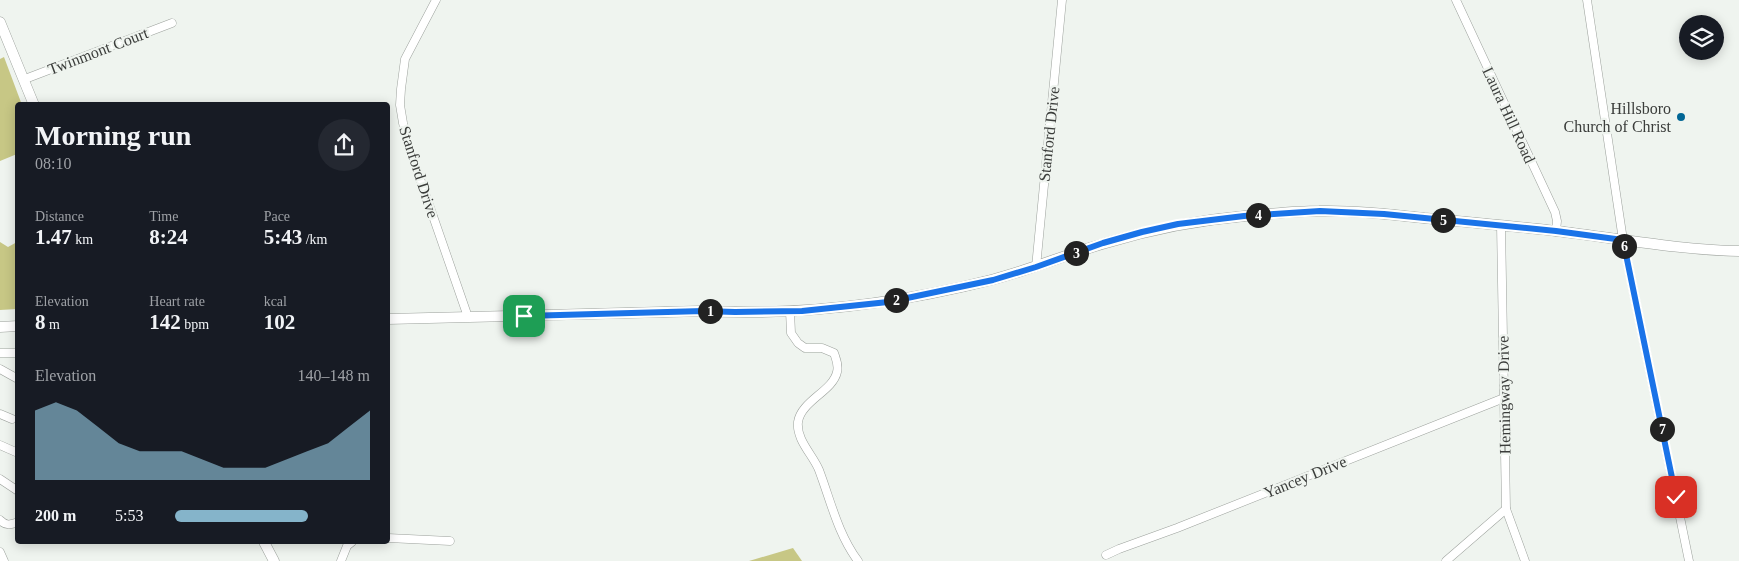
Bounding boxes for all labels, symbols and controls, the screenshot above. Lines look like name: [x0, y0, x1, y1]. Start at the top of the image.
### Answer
map controls: [1679, 15, 1724, 60]
button: layers: [1679, 15, 1724, 60]
street label: Twinmont Court: [45, 24, 151, 78]
street label: Laura Hill Road: [1479, 64, 1539, 166]
street label: Stanford Drive: [1036, 86, 1062, 182]
place label: Hillsboro Church of Christ: [1563, 100, 1672, 135]
marker: Hillsboro Church of Christ: [1675, 111, 1687, 123]
button: share: [318, 119, 370, 171]
text: Morning run: [35, 120, 191, 151]
street label: Stanford Drive: [396, 124, 442, 220]
text: 08:10: [35, 155, 71, 172]
pin: 4: [1246, 202, 1270, 228]
text: 4: [1255, 208, 1262, 223]
pin: 5: [1430, 208, 1456, 232]
text: Distance: [35, 209, 84, 224]
text: Time: [149, 209, 178, 224]
text: Pace: [264, 209, 290, 224]
text: 5: [1440, 213, 1447, 228]
text: 1.47: [35, 225, 72, 249]
text: 8:24: [149, 225, 188, 249]
text: 5:43: [264, 225, 302, 249]
text: km: [72, 232, 93, 247]
text: /km: [302, 232, 327, 247]
pin: 6: [1612, 234, 1636, 258]
text: 6: [1621, 239, 1628, 254]
pin: 3: [1064, 240, 1088, 266]
text: 3: [1073, 246, 1080, 261]
pin: 2: [884, 288, 908, 312]
text: 2: [893, 293, 900, 308]
text: Elevation: [35, 294, 89, 309]
text: Heart rate: [149, 294, 205, 309]
text: kcal: [264, 294, 287, 309]
pin: [503, 295, 545, 337]
pin: 1: [698, 298, 722, 324]
icon: arrive: [510, 302, 538, 330]
text: 1: [707, 304, 714, 319]
text: 8: [35, 310, 46, 334]
text: 142: [149, 310, 181, 334]
text: 102: [264, 310, 295, 334]
text: m: [46, 317, 60, 332]
text: bpm: [181, 317, 209, 332]
street label: Hemingway Drive: [1494, 336, 1515, 454]
text: Elevation: [35, 367, 96, 384]
text: 140–148 m: [298, 367, 370, 384]
pin: 7: [1650, 416, 1674, 442]
text: 7: [1659, 422, 1666, 437]
street label: Yancey Drive: [1261, 453, 1349, 502]
pin: [1655, 476, 1697, 518]
icon: check: [1662, 483, 1690, 511]
text: 200 m: [35, 507, 76, 524]
text: 5:53: [115, 507, 143, 524]

